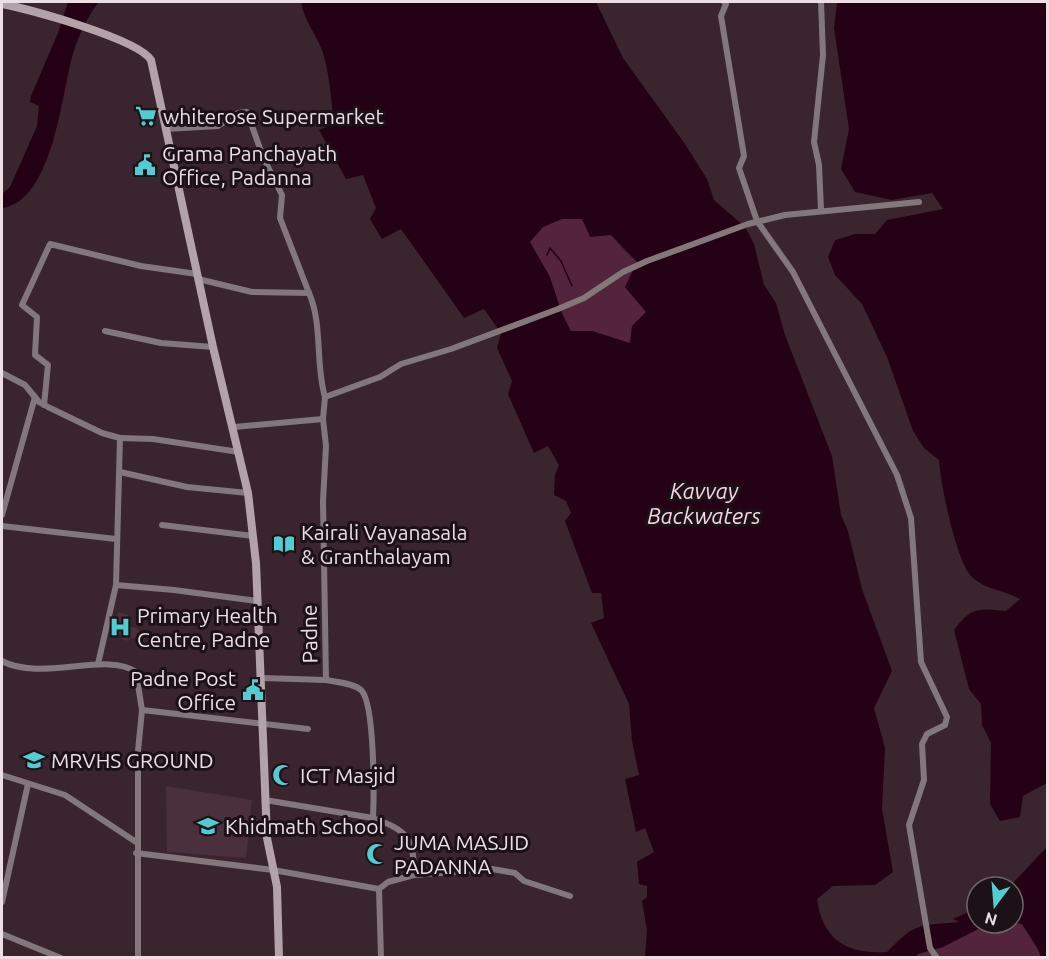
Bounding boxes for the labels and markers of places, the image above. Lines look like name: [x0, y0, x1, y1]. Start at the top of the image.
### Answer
supermarket icon: whiterose Supermarket: [134, 104, 158, 128]
place label: whiterose Supermarket: [163, 104, 384, 128]
place label: Grama Panchayath Office, Padanna: [162, 141, 337, 189]
public building icon: Grama Panchayath Office, Padanna: [133, 153, 157, 177]
place label: Kairali Vayanasala & Granthalayam: [301, 520, 468, 568]
library icon: Kairali Vayanasala & Granthalayam: [272, 532, 296, 556]
place label: Primary Health Centre, Padne: [137, 603, 278, 651]
hospital icon: Primary Health Centre, Padne: [108, 615, 132, 639]
place label: Padne Post Office: [130, 666, 236, 714]
public building icon: Padne Post Office: [241, 678, 265, 702]
school or university icon: MRVHS GROUND: [22, 748, 46, 772]
place label: MRVHS GROUND: [51, 748, 214, 772]
mosque icon: ICT Masjid: [271, 763, 295, 787]
place label: ICT Masjid: [300, 763, 396, 787]
school or university icon: Khidmath School: [196, 814, 220, 838]
place label: Khidmath School: [225, 814, 384, 838]
place label: JUMA MASJID PADANNA: [394, 830, 529, 878]
mosque icon: JUMA MASJID PADANNA: [365, 842, 389, 866]

